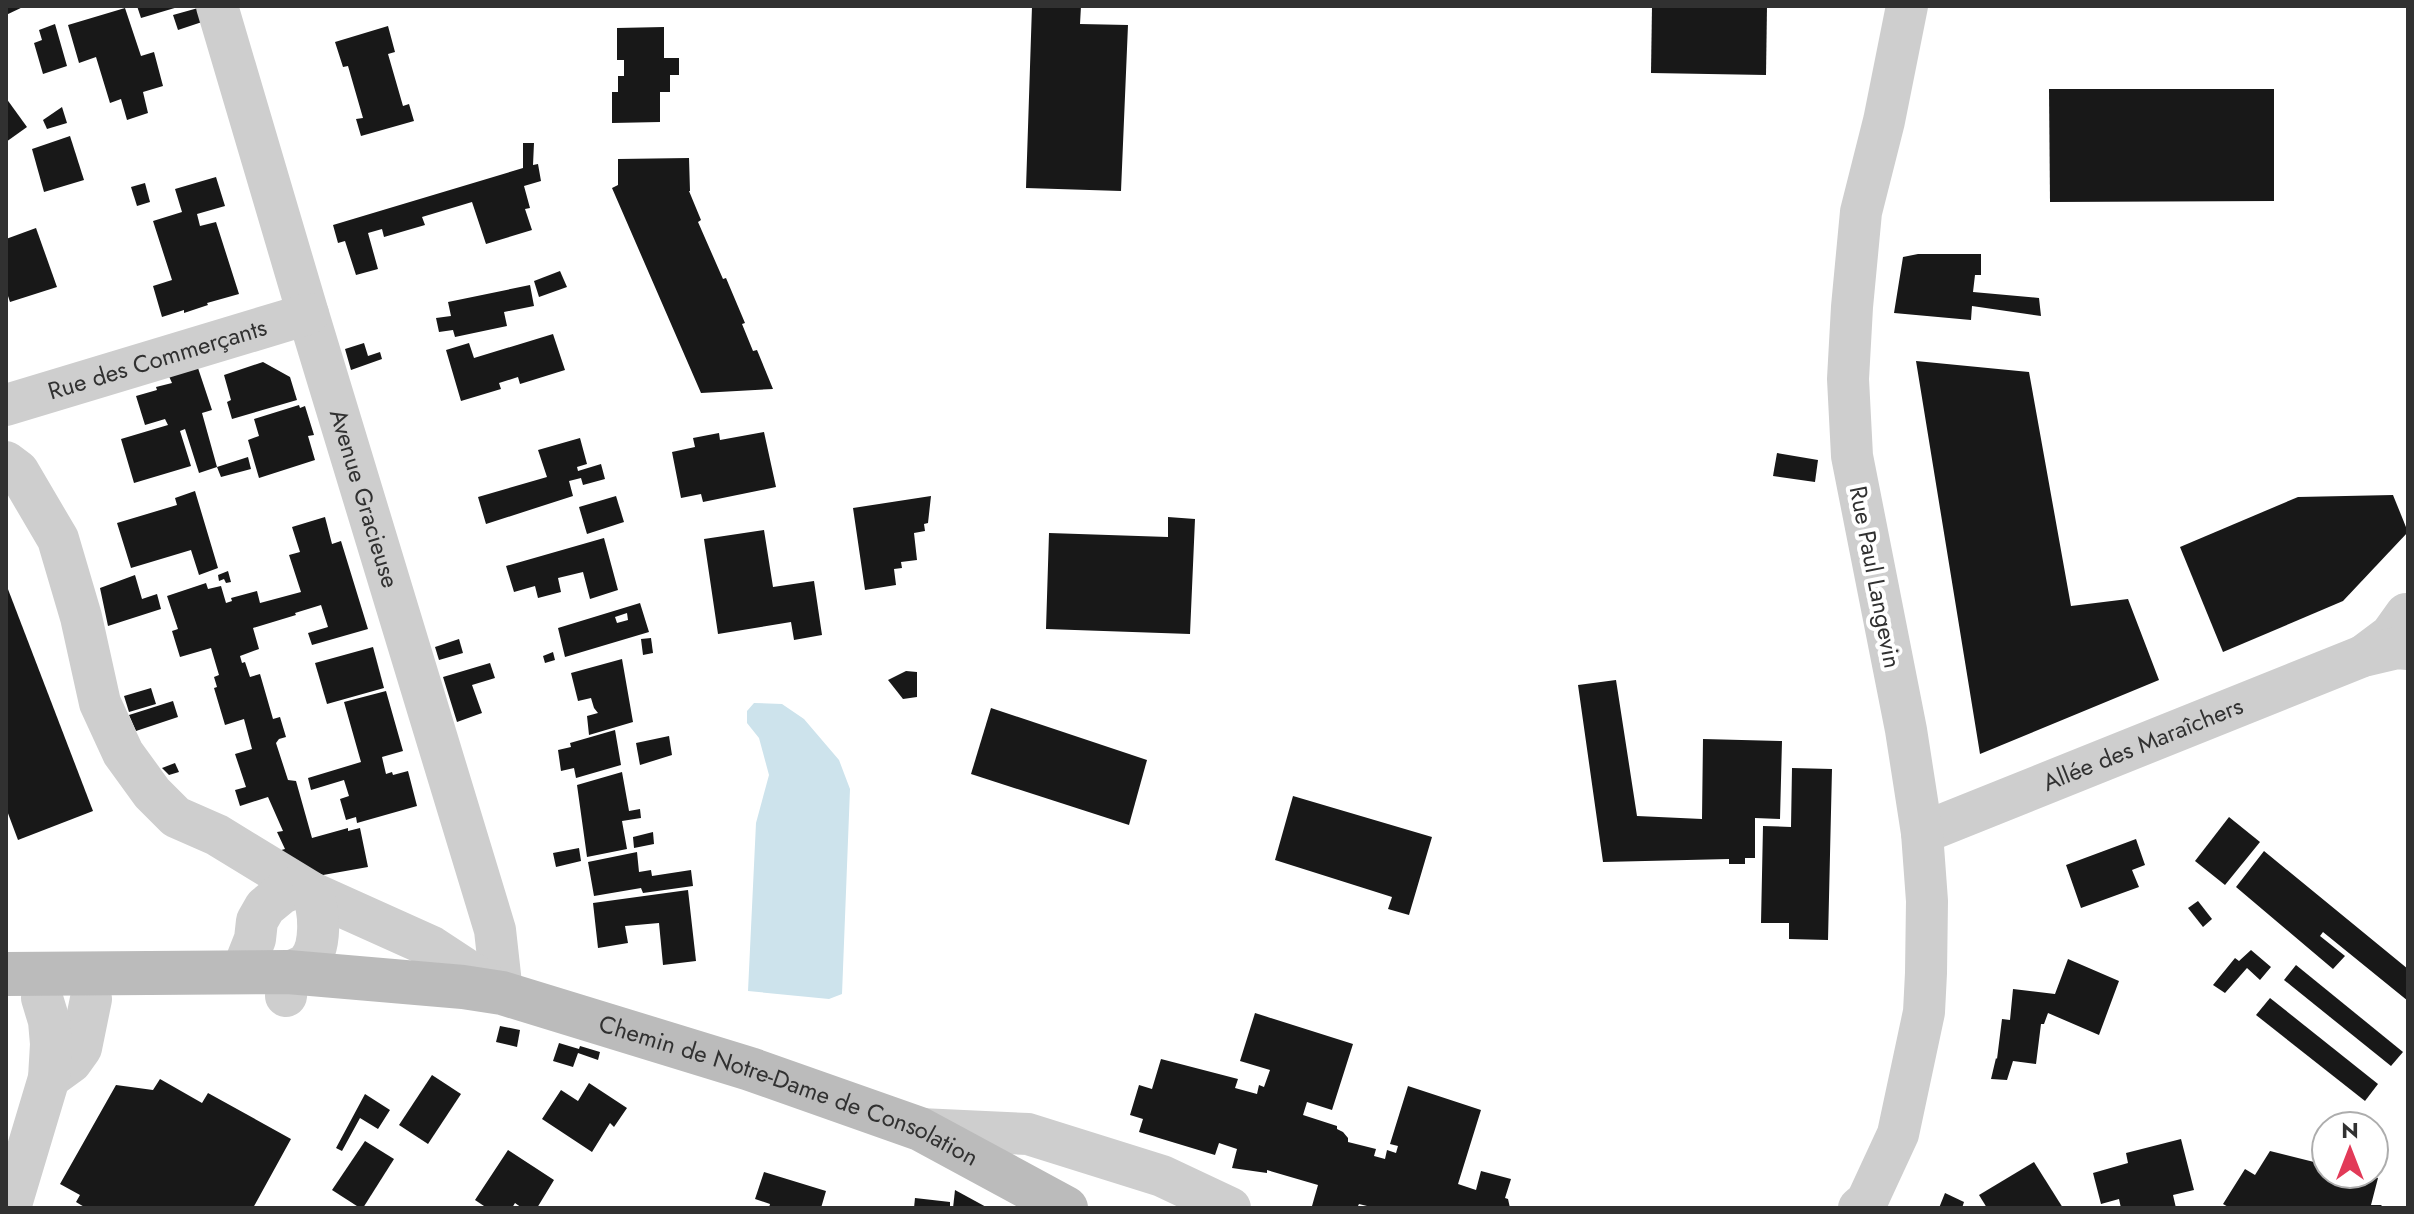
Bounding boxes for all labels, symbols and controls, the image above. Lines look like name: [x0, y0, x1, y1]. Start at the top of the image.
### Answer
street label: Rue des Commerçants: [43, 309, 271, 408]
street label: Avenue Gracieuse: [321, 405, 408, 592]
street label: Rue Paul Langevin: [1841, 483, 1910, 671]
street label: Allée des Maraîchers: [2037, 688, 2248, 800]
street label: Chemin de Notre-Dame de Consolation: [595, 1006, 985, 1174]
north arrow: [2310, 1110, 2390, 1190]
text: N: [2341, 1114, 2359, 1146]

